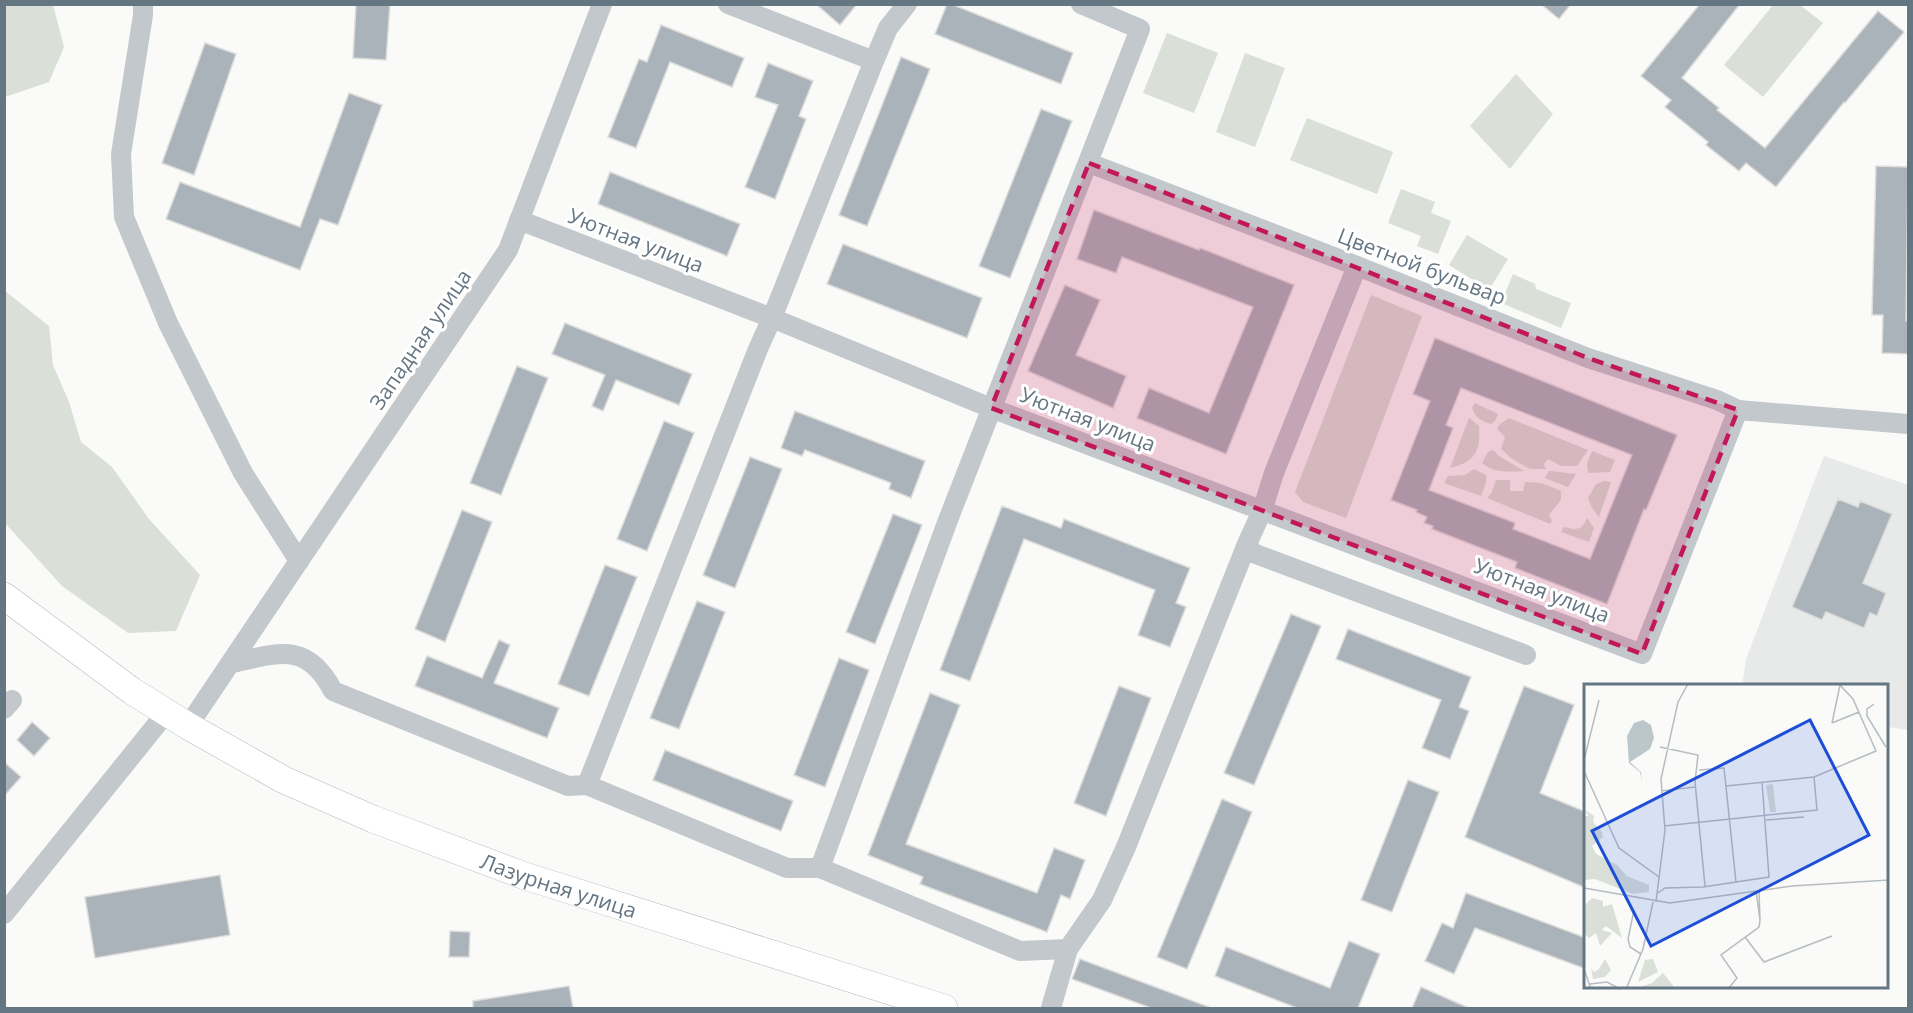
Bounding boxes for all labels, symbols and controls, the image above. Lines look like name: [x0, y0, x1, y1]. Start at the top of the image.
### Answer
street label: Уютная улица: [564, 201, 708, 279]
street label: Цветной бульвар: [1334, 221, 1510, 311]
street label: Западная улица: [363, 263, 477, 415]
street label: Уютная улица: [1016, 380, 1160, 458]
street label: Уютная улица: [1470, 551, 1614, 629]
inset map: [1584, 684, 1889, 989]
street label: Лазурная улица: [477, 847, 640, 924]

